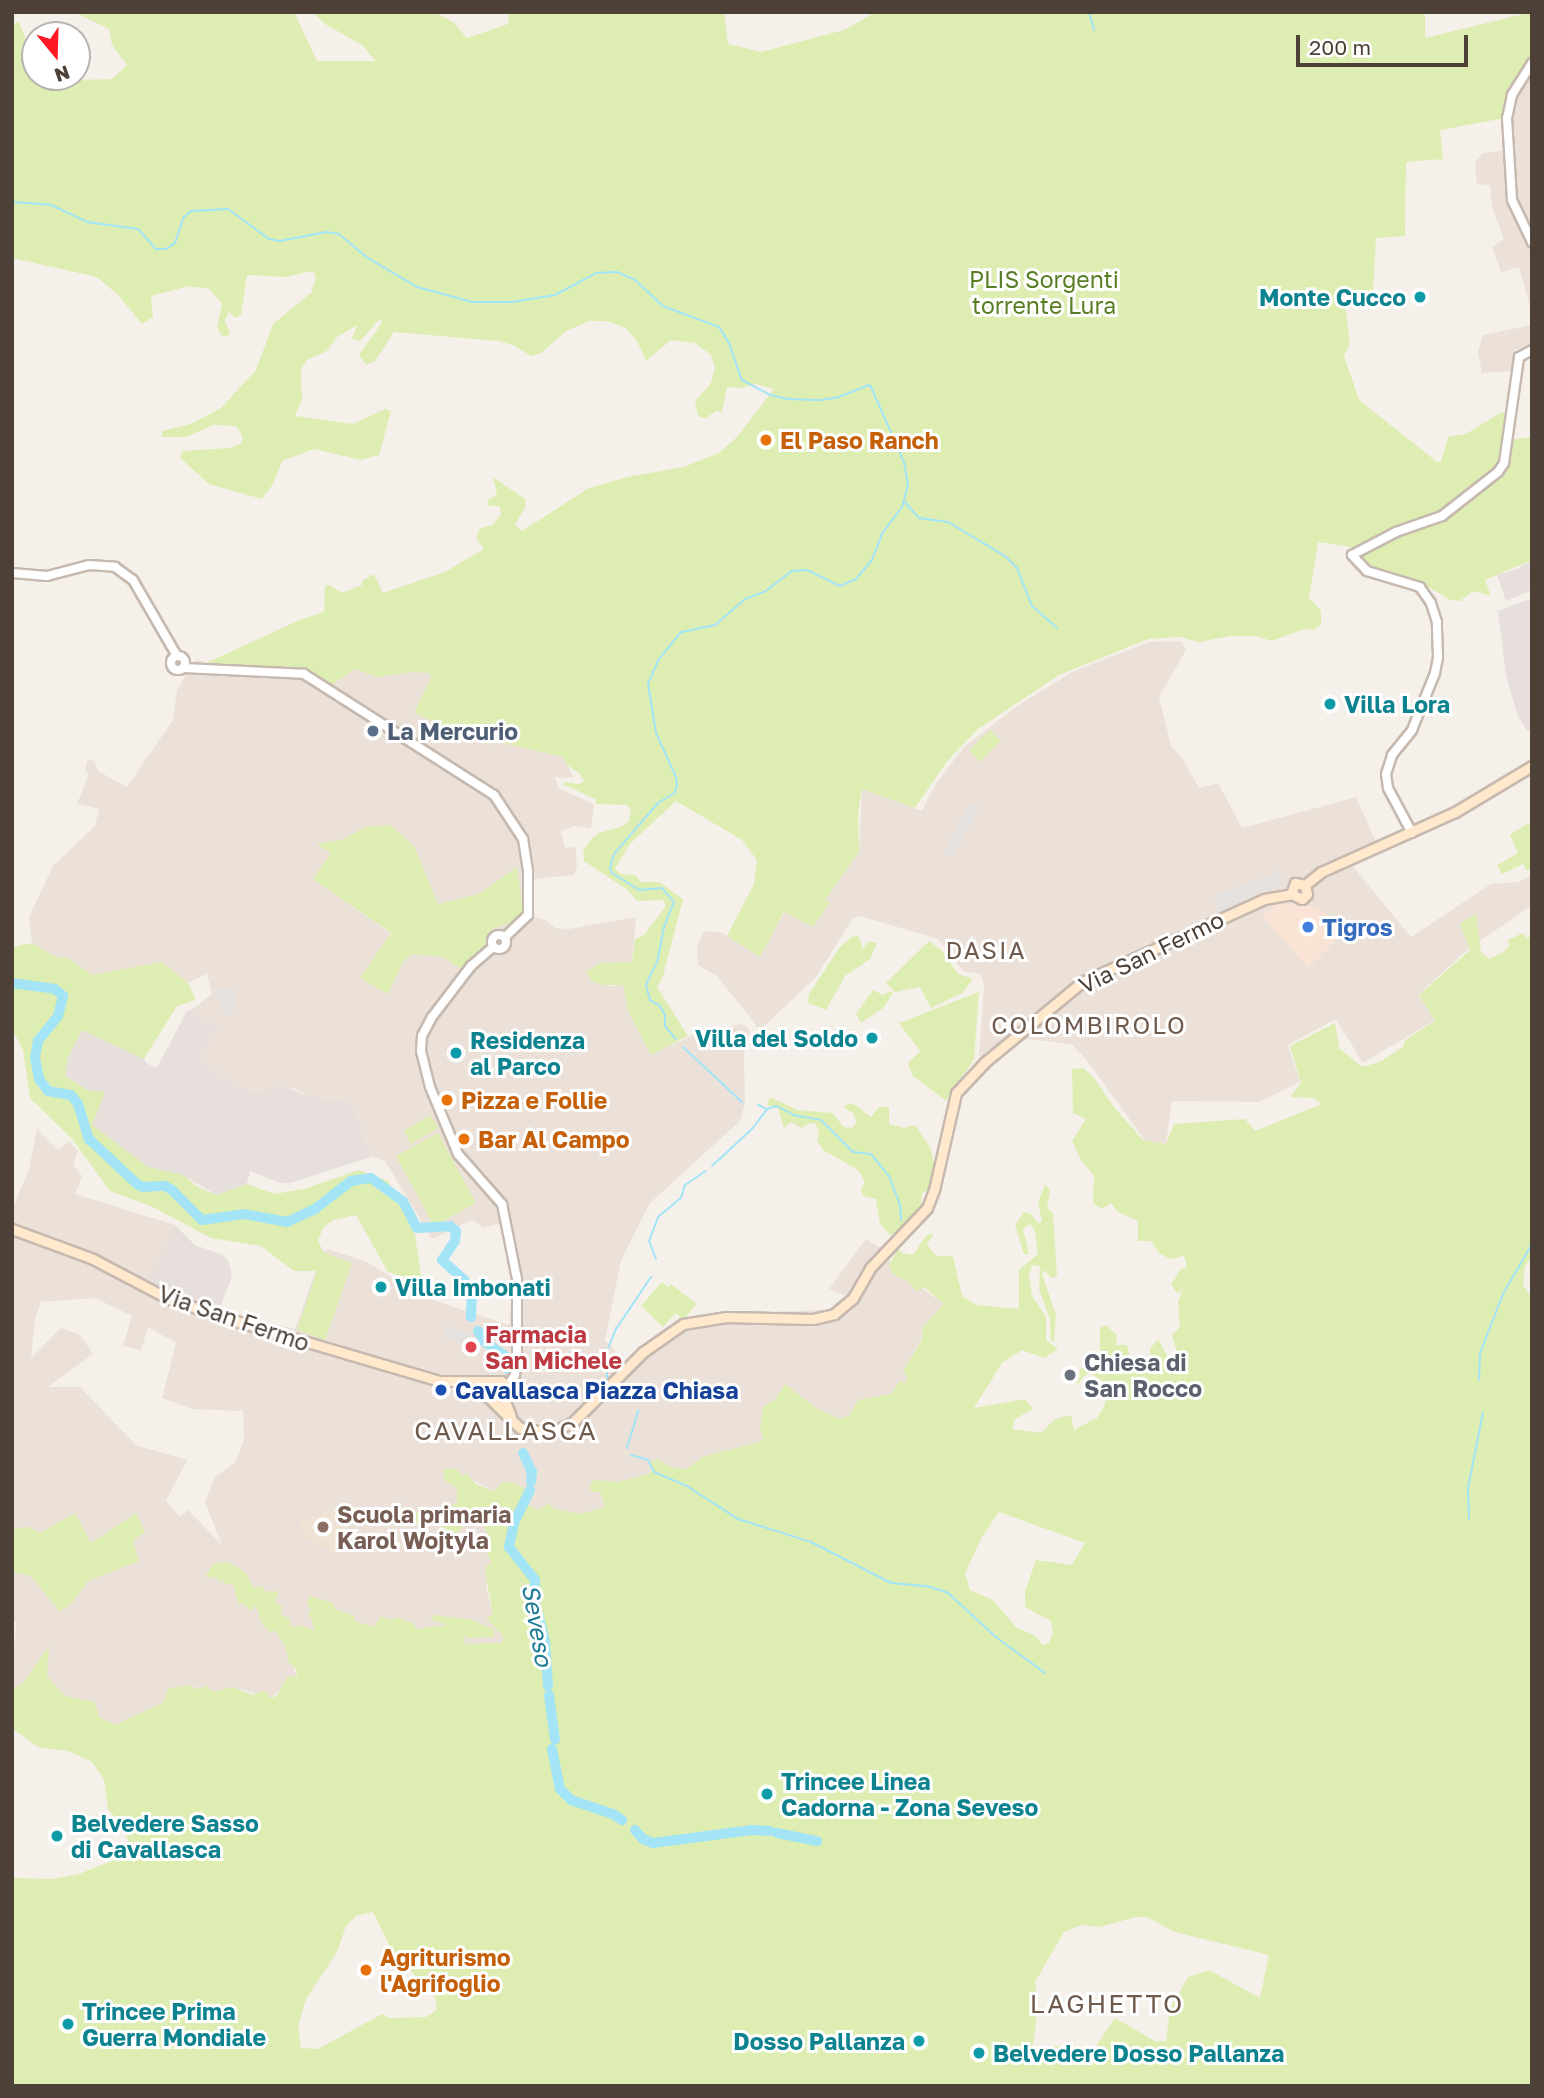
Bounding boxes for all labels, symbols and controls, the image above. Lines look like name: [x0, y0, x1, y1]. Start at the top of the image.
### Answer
north arrow: [21, 21, 91, 91]
scale bar: [1299, 21, 1470, 65]
text: 200 m: [1309, 34, 1371, 60]
text: N: [52, 61, 73, 88]
park label: PLIS Sorgenti torrente Lura: [969, 265, 1119, 319]
place label: Monte Cucco: [1259, 283, 1406, 311]
marker: Monte Cucco: [1412, 289, 1428, 305]
place label: El Paso Ranch: [780, 426, 939, 454]
marker: El Paso Ranch: [758, 432, 774, 448]
place label: Villa Lora: [1344, 690, 1450, 718]
marker: Villa Lora: [1322, 696, 1338, 712]
place label: La Mercurio: [387, 717, 518, 745]
marker: La Mercurio: [365, 723, 381, 739]
street label: Via San Fermo: [1074, 905, 1228, 999]
place label: Tigros: [1322, 913, 1393, 941]
marker: Tigros: [1300, 919, 1316, 935]
district label: DASIA: [946, 936, 1026, 964]
district label: COLOMBIROLO: [993, 1011, 1185, 1039]
place label: Villa del Soldo: [695, 1024, 858, 1052]
place label: Residenza al Parco: [470, 1026, 585, 1080]
marker: Villa del Soldo: [864, 1030, 880, 1046]
marker: Residenza al Parco: [448, 1045, 464, 1061]
place label: Pizza e Follie: [461, 1086, 607, 1114]
marker: Pizza e Follie: [439, 1092, 455, 1108]
place label: Bar Al Campo: [478, 1125, 630, 1153]
marker: Bar Al Campo: [456, 1131, 472, 1147]
place label: Villa Imbonati: [395, 1273, 551, 1301]
street label: Via San Fermo: [155, 1279, 313, 1357]
marker: Villa Imbonati: [373, 1279, 389, 1295]
place label: Farmacia San Michele: [485, 1320, 622, 1374]
marker: Farmacia San Michele: [463, 1339, 479, 1355]
place label: Chiesa di San Rocco: [1084, 1348, 1202, 1402]
marker: Chiesa di San Rocco: [1062, 1367, 1078, 1383]
place label: Cavallasca Piazza Chiasa: [455, 1376, 739, 1404]
marker: Cavallasca Piazza Chiasa: [433, 1382, 449, 1398]
district label: CAVALLASCA: [415, 1415, 597, 1447]
place label: Scuola primaria Karol Wojtyla: [337, 1500, 511, 1554]
marker: Scuola primaria Karol Wojtyla: [315, 1519, 331, 1535]
water label: Seveso: [517, 1582, 559, 1668]
place label: Trincee Linea Cadorna - Zona Seveso: [781, 1767, 1038, 1821]
marker: Trincee Linea Cadorna - Zona Seveso: [759, 1786, 775, 1802]
place label: Belvedere Sasso di Cavallasca: [71, 1809, 259, 1863]
marker: Belvedere Sasso di Cavallasca: [49, 1828, 65, 1844]
place label: Agriturismo l'Agrifoglio: [380, 1943, 510, 1997]
marker: Agriturismo l'Agrifoglio: [358, 1962, 374, 1978]
district label: LAGHETTO: [1031, 1988, 1183, 2020]
place label: Trincee Prima Guerra Mondiale: [82, 1997, 266, 2051]
marker: Trincee Prima Guerra Mondiale: [60, 2016, 76, 2032]
place label: Dosso Pallanza: [733, 2027, 905, 2055]
marker: Dosso Pallanza: [911, 2033, 927, 2049]
place label: Belvedere Dosso Pallanza: [993, 2039, 1284, 2067]
marker: Belvedere Dosso Pallanza: [971, 2045, 987, 2061]

